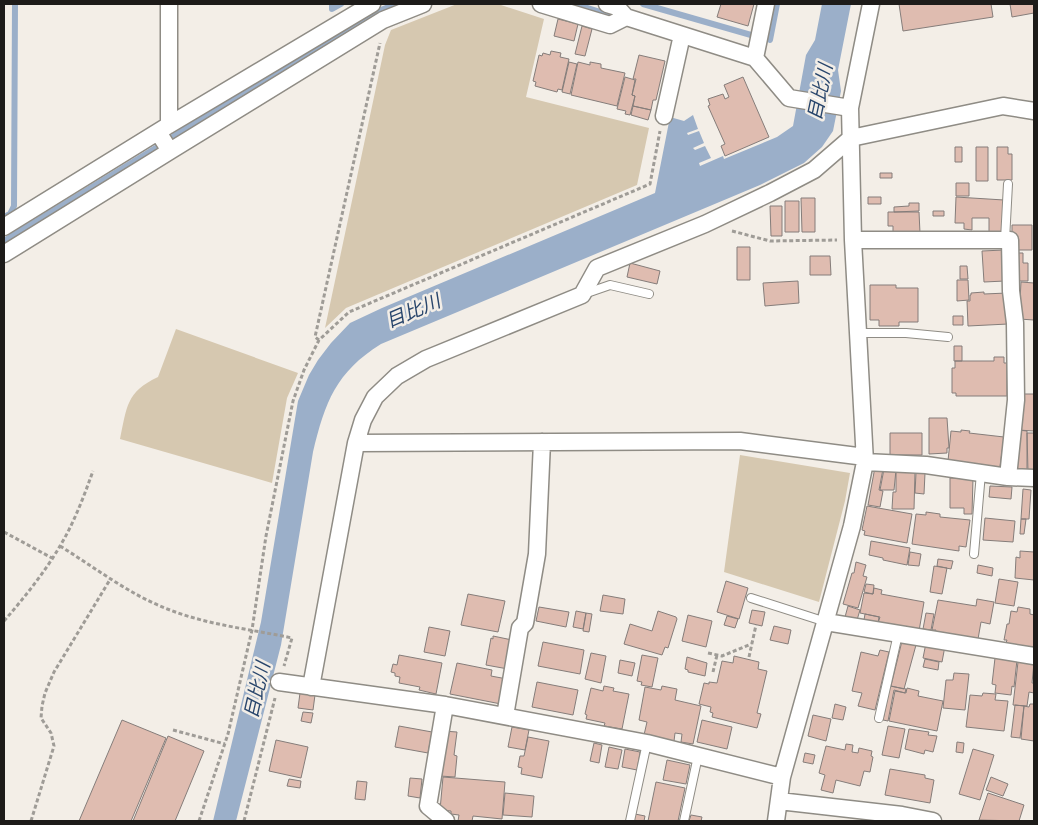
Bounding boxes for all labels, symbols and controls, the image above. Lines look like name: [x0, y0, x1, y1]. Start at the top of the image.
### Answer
water label: 目比川: [801, 59, 840, 123]
water label: 目比川: [381, 287, 446, 335]
water label: 目比川: [237, 657, 277, 721]

